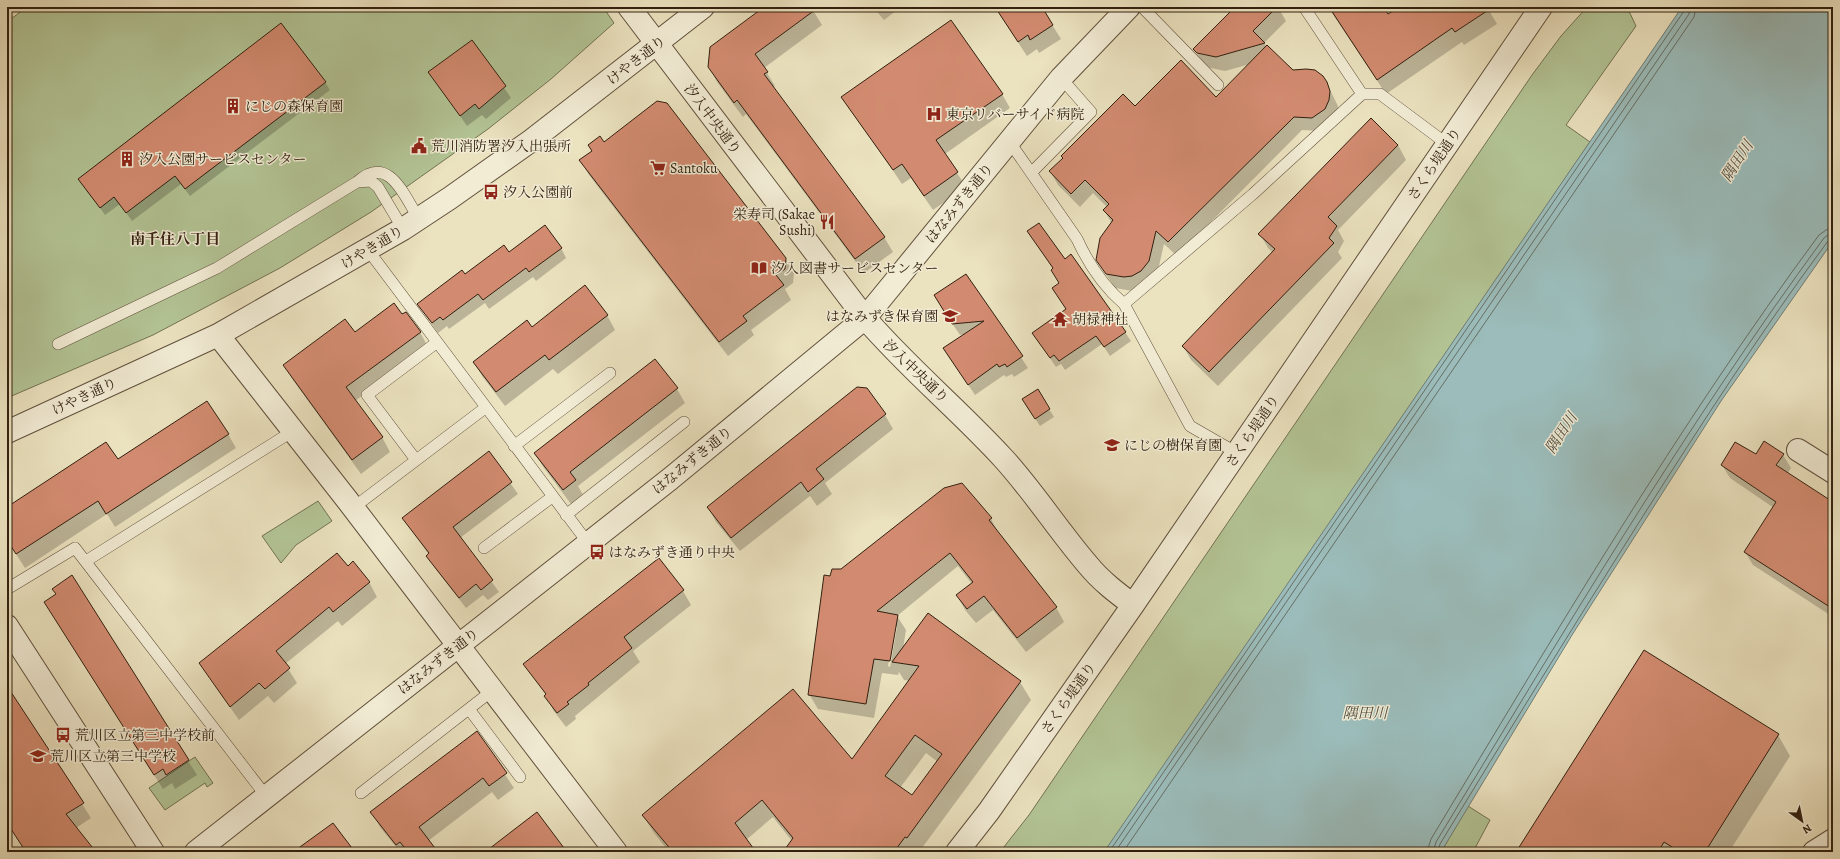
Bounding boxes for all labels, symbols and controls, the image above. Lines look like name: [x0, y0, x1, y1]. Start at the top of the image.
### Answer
street label: けやき通り: [603, 31, 670, 89]
street label: 汐入中央通り: [680, 80, 745, 159]
building icon: にじの森保育園: [224, 97, 242, 115]
place label: にじの森保育園: [245, 97, 343, 116]
hospital icon: 東京リバーサイド病院: [925, 105, 943, 123]
place label: 東京リバーサイド病院: [946, 105, 1085, 124]
street label: さくら堤通り: [1403, 124, 1466, 204]
water label: 隅田川: [1716, 135, 1759, 185]
public building icon: 荒川消防署汐入出張所: [410, 137, 428, 155]
place label: 荒川消防署汐入出張所: [431, 137, 571, 156]
building icon: 汐入公園サービスセンター: [118, 150, 136, 168]
place label: 汐入公園サービスセンター: [139, 150, 306, 169]
supermarket icon: Santoku: [649, 159, 667, 177]
place label: Santoku: [670, 159, 718, 178]
street label: はなみずき通り: [921, 159, 998, 247]
bus stop icon: 汐入公園前: [482, 183, 500, 201]
place label: 汐入公園前: [503, 183, 573, 202]
place label: 栄寿司 (Sakae Sushi): [733, 205, 815, 240]
restaurant icon: 栄寿司 (Sakae Sushi): [818, 213, 836, 231]
street label: けやき通り: [337, 221, 407, 274]
district label: 南千住八丁目: [130, 229, 220, 249]
library icon: 汐入図書サービスセンター: [750, 259, 768, 277]
place label: 汐入図書サービスセンター: [771, 259, 938, 278]
place label: はなみずき保育園: [826, 307, 938, 326]
school or university icon: はなみずき保育園: [941, 307, 959, 325]
temple icon: 胡禄神社: [1051, 310, 1069, 328]
place label: 胡禄神社: [1072, 310, 1128, 329]
street label: 汐入中央通り: [879, 335, 952, 407]
street label: けやき通り: [48, 373, 120, 420]
street label: さくら堤通り: [1221, 391, 1284, 471]
water label: 隅田川: [1540, 407, 1583, 457]
street label: はなみずき通り: [648, 422, 736, 499]
school or university icon: にじの樹保育園: [1103, 436, 1121, 454]
place label: にじの樹保育園: [1124, 436, 1222, 455]
bus stop icon: はなみずき通り中央: [588, 543, 606, 561]
place label: はなみずき通り中央: [609, 543, 735, 562]
street label: はなみずき通り: [394, 624, 483, 699]
street label: さくら堤通り: [1037, 658, 1100, 738]
water label: 隅田川: [1342, 703, 1389, 723]
bus stop icon: 荒川区立第三中学校前: [54, 726, 72, 744]
place label: 荒川区立第三中学校前: [75, 726, 215, 745]
school or university icon: 荒川区立第三中学校: [29, 747, 47, 765]
place label: 荒川区立第三中学校: [50, 747, 176, 766]
north arrow: [1782, 801, 1822, 841]
text: N: [1800, 820, 1815, 837]

